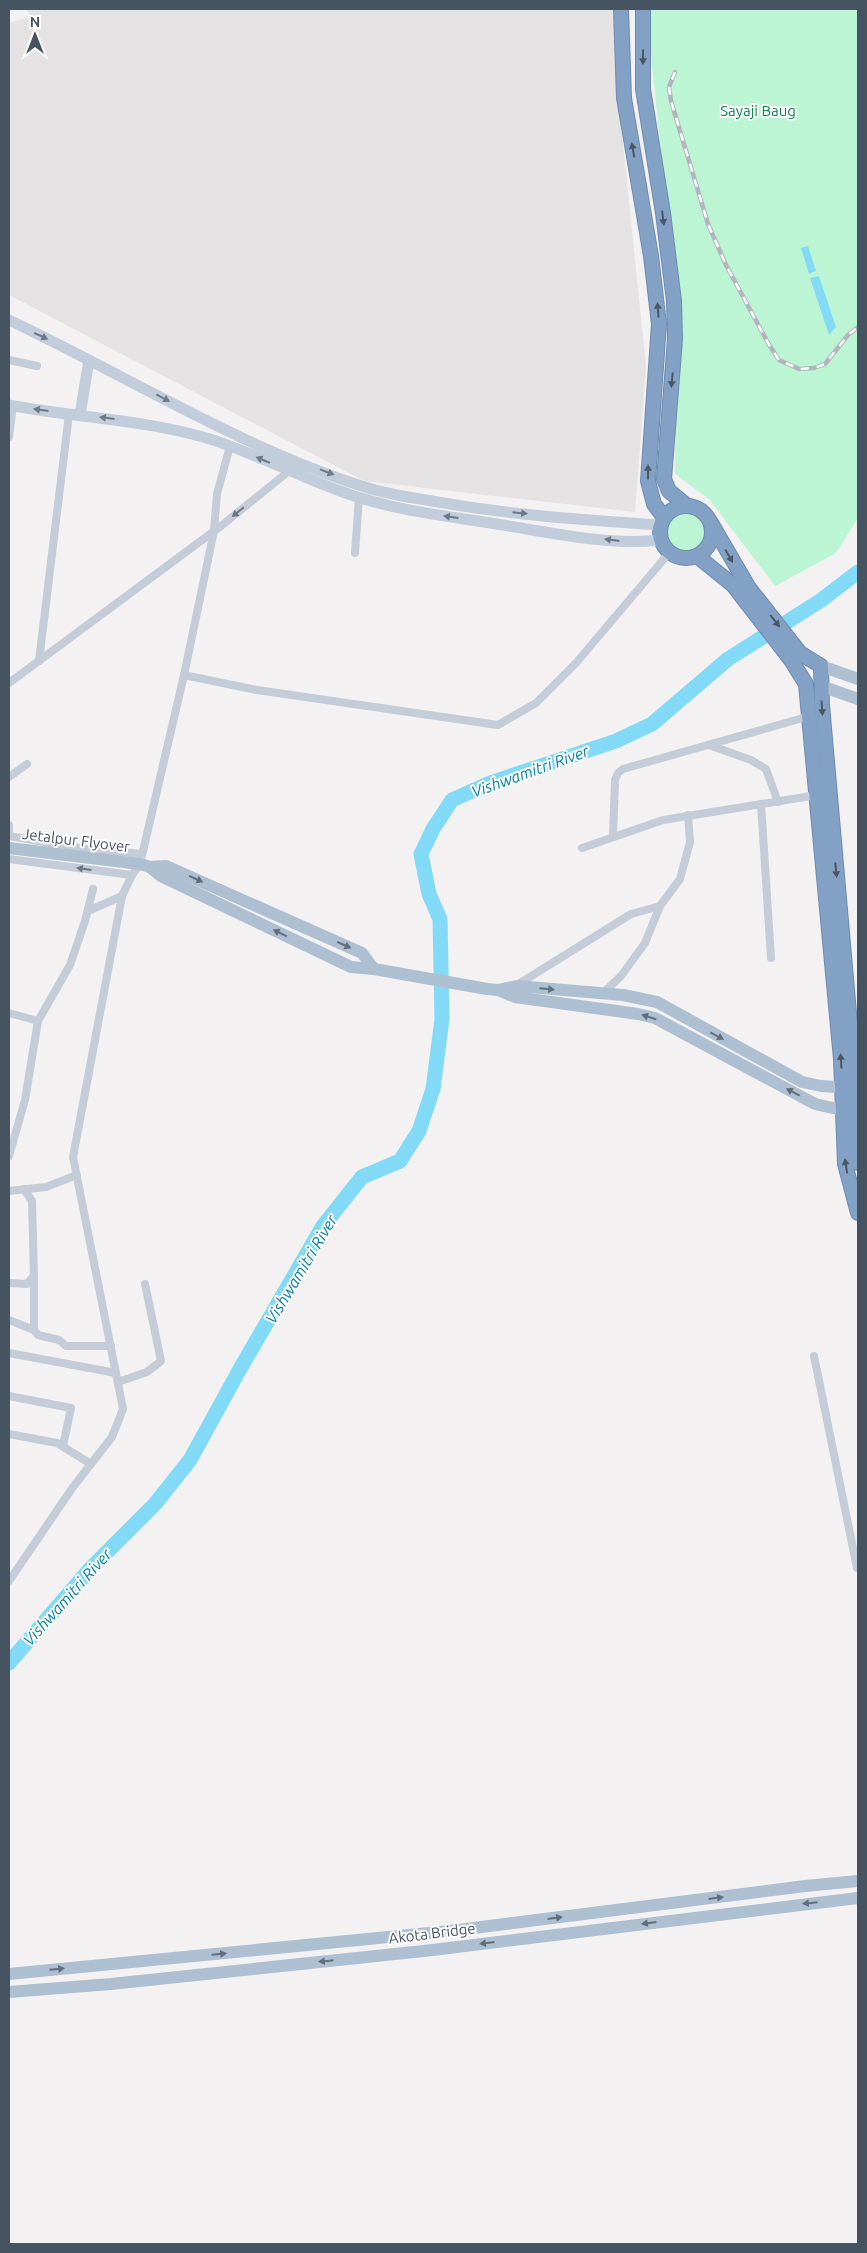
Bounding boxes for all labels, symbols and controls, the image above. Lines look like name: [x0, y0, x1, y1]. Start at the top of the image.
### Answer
north arrow: [10, 10, 60, 60]
text: N: [30, 14, 40, 30]
one-way arrow: [639, 50, 647, 66]
park label: Sayaji Baug: [720, 102, 796, 119]
one-way arrow: [628, 141, 636, 157]
one-way arrow: [660, 211, 668, 227]
one-way arrow: [654, 302, 662, 318]
one-way arrow: [34, 331, 49, 340]
one-way arrow: [667, 372, 675, 388]
one-way arrow: [156, 394, 170, 402]
one-way arrow: [33, 405, 49, 413]
one-way arrow: [98, 414, 114, 422]
one-way arrow: [256, 456, 270, 464]
one-way arrow: [644, 464, 652, 480]
one-way arrow: [320, 468, 335, 476]
one-way arrow: [232, 507, 245, 518]
one-way arrow: [512, 509, 528, 517]
one-way arrow: [443, 513, 459, 521]
one-way arrow: [604, 536, 620, 544]
one-way arrow: [725, 548, 733, 563]
one-way arrow: [769, 614, 780, 627]
one-way arrow: [818, 700, 826, 716]
water label: Vishwamitri River: [469, 741, 592, 801]
street label: Jetalpur Flyover: [21, 825, 131, 855]
one-way arrow: [832, 862, 840, 878]
one-way arrow: [75, 865, 91, 873]
one-way arrow: [189, 876, 203, 884]
one-way arrow: [273, 929, 287, 937]
one-way arrow: [337, 942, 351, 950]
one-way arrow: [539, 985, 555, 993]
one-way arrow: [641, 1012, 656, 1020]
one-way arrow: [710, 1032, 724, 1040]
one-way arrow: [836, 1053, 844, 1069]
one-way arrow: [785, 1088, 800, 1096]
one-way arrow: [842, 1157, 850, 1173]
water label: Vishwamitri River: [261, 1211, 341, 1327]
water label: Vishwamitri River: [19, 1544, 116, 1649]
one-way arrow: [708, 1894, 724, 1902]
one-way arrow: [801, 1899, 817, 1907]
one-way arrow: [547, 1914, 563, 1922]
street label: Akota Bridge: [388, 1919, 476, 1947]
one-way arrow: [640, 1919, 656, 1927]
one-way arrow: [479, 1939, 495, 1947]
one-way arrow: [211, 1949, 227, 1957]
one-way arrow: [318, 1958, 334, 1966]
one-way arrow: [50, 1965, 66, 1973]

